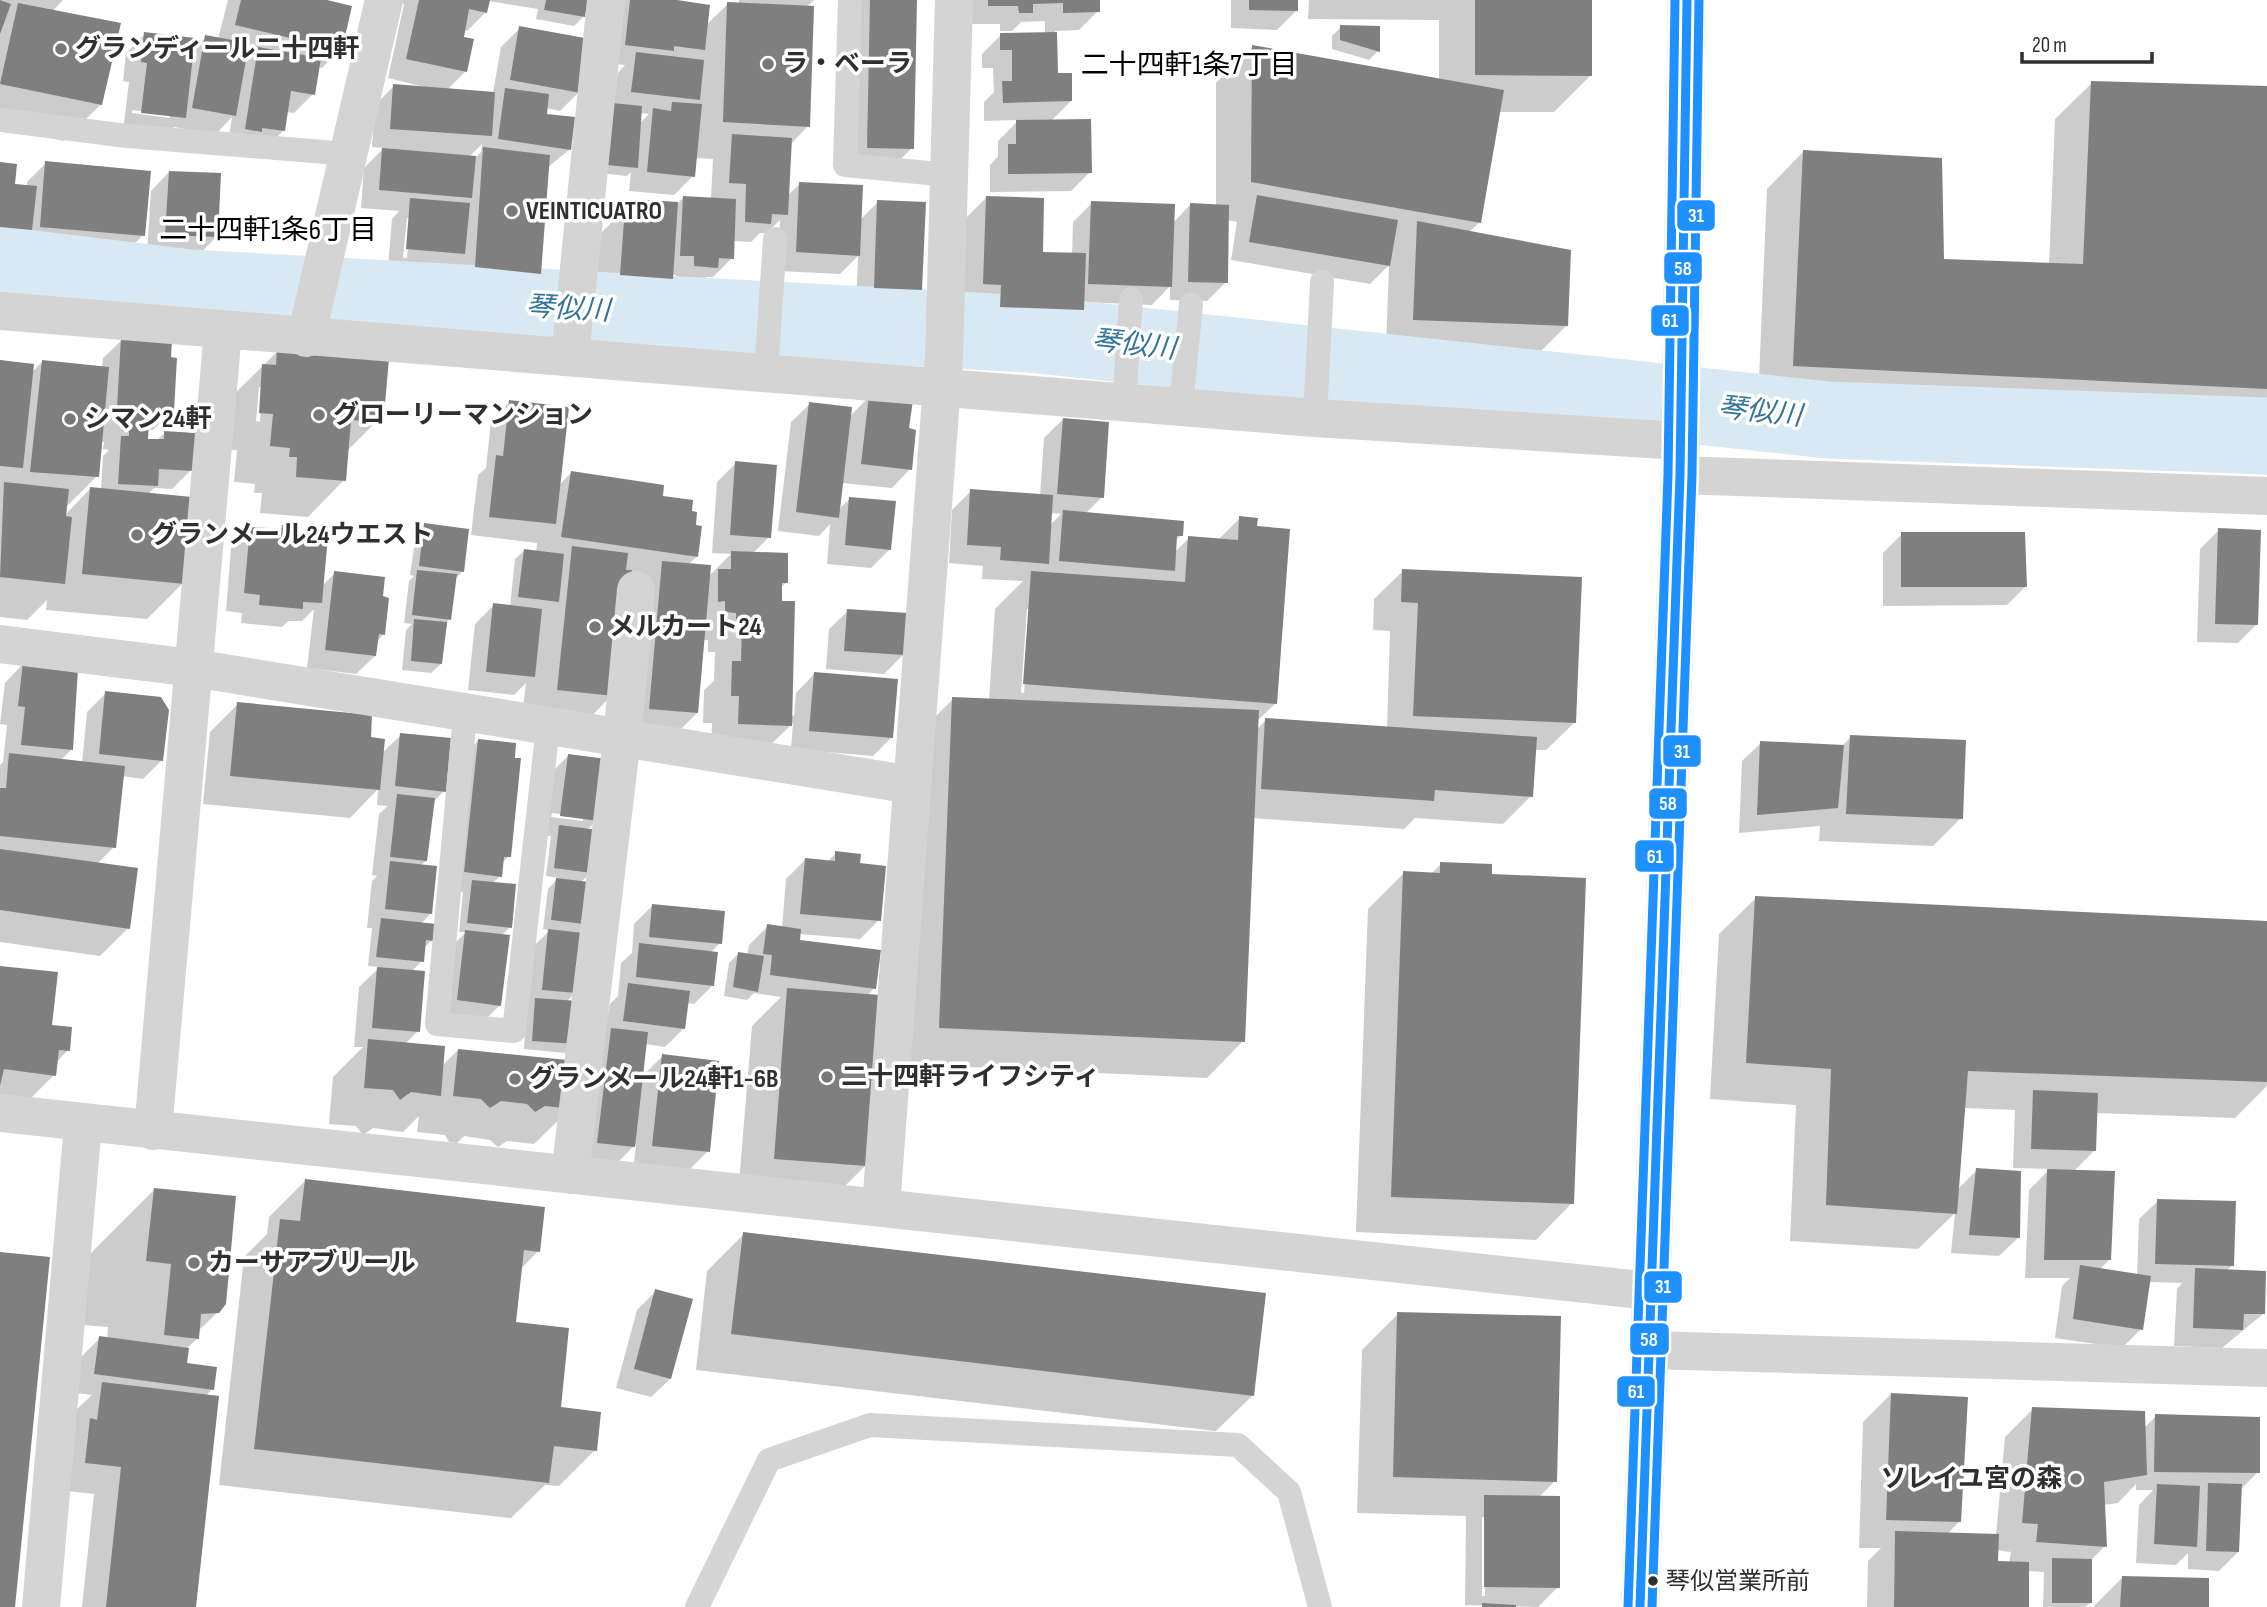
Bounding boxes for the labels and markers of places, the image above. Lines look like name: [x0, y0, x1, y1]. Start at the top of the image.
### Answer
place label: グランディール二十四軒: [75, 34, 359, 65]
marker: グランディール二十四軒: [53, 41, 69, 57]
place label: ラ・ベーラ: [782, 49, 912, 80]
marker: ラ・ベーラ: [760, 56, 776, 72]
place label: VEINTICUATRO: [526, 196, 662, 227]
marker: VEINTICUATRO: [504, 203, 520, 219]
place label: グローリーマンション: [333, 400, 593, 431]
place label: シマン24軒: [84, 404, 211, 435]
marker: グローリーマンション: [311, 407, 327, 423]
marker: シマン24軒: [62, 411, 78, 427]
place label: グランメール24ウエスト: [151, 520, 434, 551]
marker: グランメール24ウエスト: [129, 527, 145, 543]
place label: メルカート24: [609, 612, 762, 643]
marker: メルカート24: [587, 619, 603, 635]
place label: 二十四軒ライフシティ: [841, 1062, 1099, 1093]
place label: グランメール24軒1-6B: [529, 1064, 778, 1095]
marker: 二十四軒ライフシティ: [819, 1069, 835, 1085]
marker: グランメール24軒1-6B: [507, 1071, 523, 1087]
place label: カーサアブリール: [208, 1248, 415, 1279]
marker: カーサアブリール: [186, 1255, 202, 1271]
place label: ソレイユ宮の森: [1881, 1464, 2062, 1495]
marker: ソレイユ宮の森: [2068, 1471, 2084, 1487]
place label: 琴似営業所前: [1666, 1567, 1810, 1596]
marker: 琴似営業所前: [1646, 1574, 1660, 1588]

